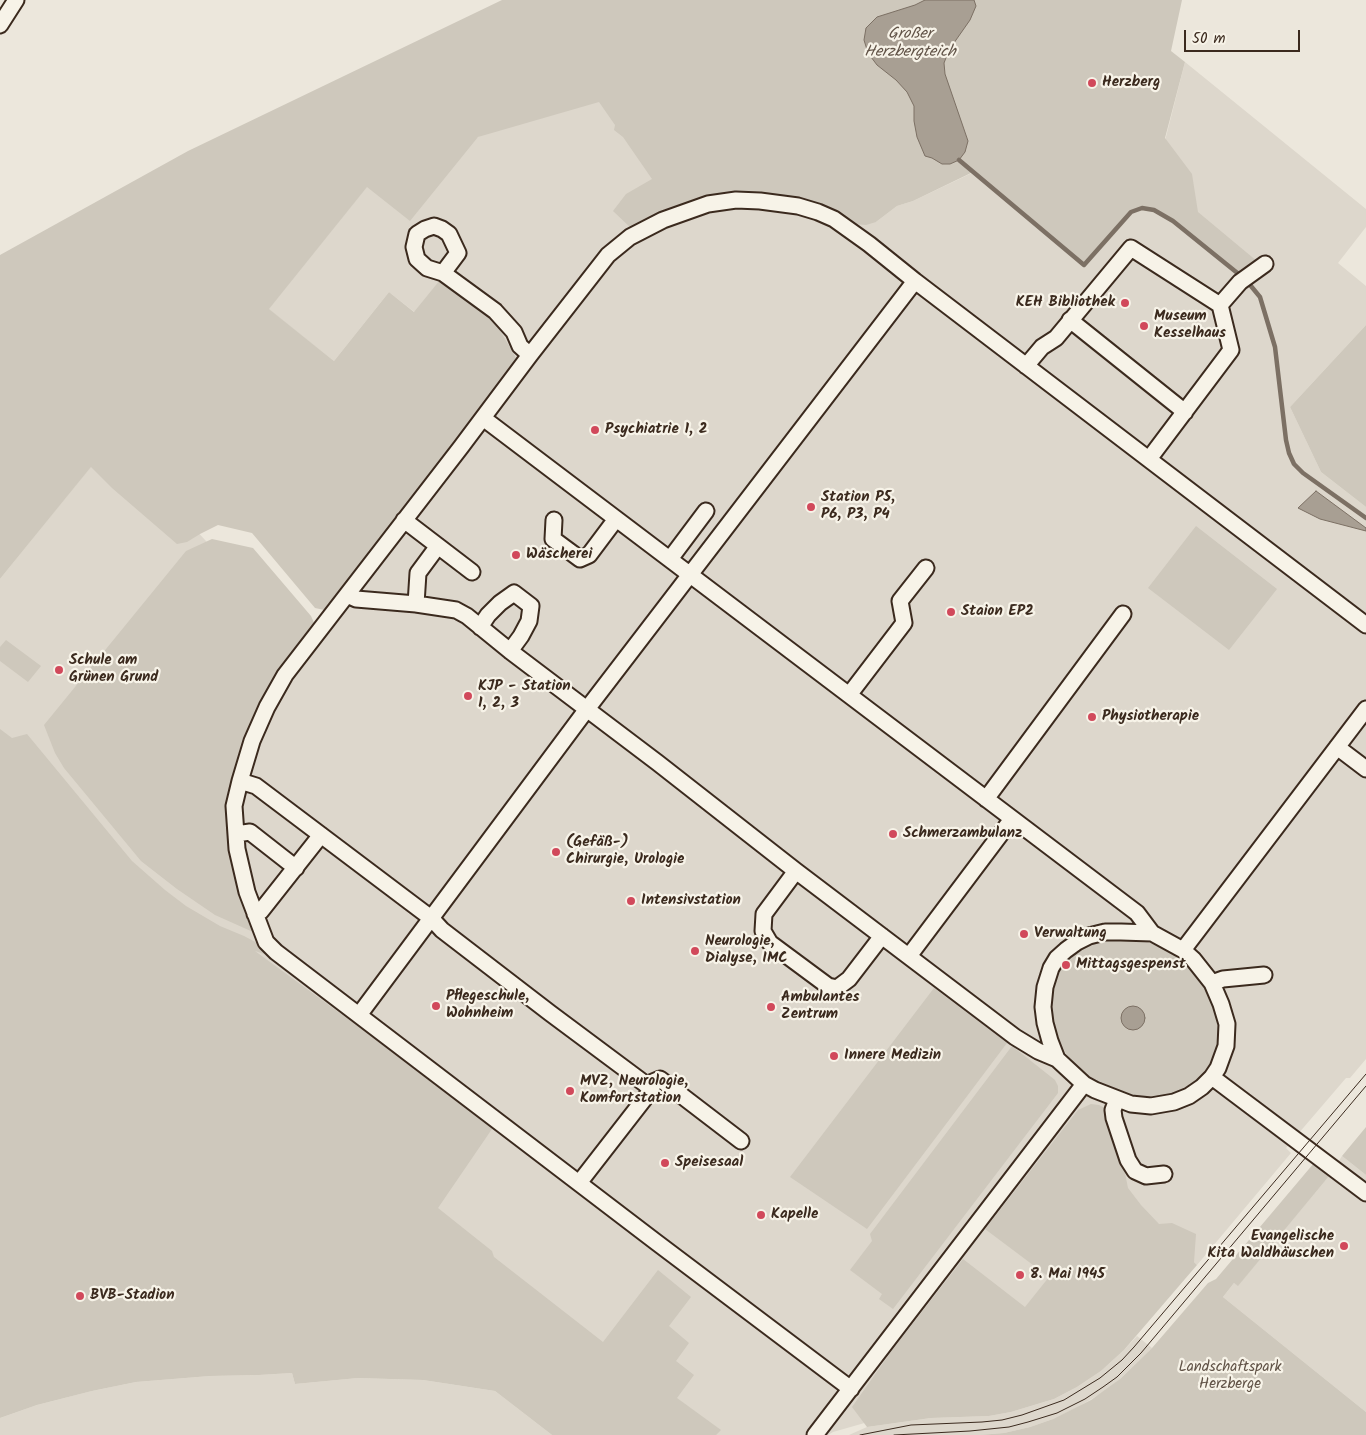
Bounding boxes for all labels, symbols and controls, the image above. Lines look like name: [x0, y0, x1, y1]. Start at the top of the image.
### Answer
scale bar: [1186, 20, 1302, 52]
water label: Großer Herzbergteich: [864, 25, 956, 63]
text: 50 m: [1192, 27, 1226, 51]
place label: Herzberg: [1102, 74, 1160, 92]
marker: Herzberg: [1086, 77, 1098, 89]
place label: KEH Bibliothek: [1016, 294, 1115, 312]
marker: KEH Bibliothek: [1119, 297, 1131, 309]
place label: Museum Kesselhaus: [1154, 308, 1226, 343]
marker: Museum Kesselhaus: [1138, 320, 1150, 332]
place label: Psychiatrie 1, 2: [605, 421, 708, 439]
marker: Psychiatrie 1, 2: [589, 424, 601, 436]
place label: Station P5, P6, P3, P4: [821, 489, 895, 524]
marker: Station P5, P6, P3, P4: [805, 501, 817, 513]
place label: Wäscherei: [526, 546, 592, 564]
marker: Wäscherei: [510, 549, 522, 561]
place label: Staion EP2: [961, 603, 1034, 621]
marker: Staion EP2: [945, 606, 957, 618]
place label: Schule am Grünen Grund: [69, 652, 158, 687]
marker: Schule am Grünen Grund: [53, 664, 65, 676]
place label: KJP - Station 1, 2, 3: [478, 678, 571, 713]
marker: KJP - Station 1, 2, 3: [462, 690, 474, 702]
place label: Physiotherapie: [1102, 708, 1199, 726]
marker: Physiotherapie: [1086, 711, 1098, 723]
place label: Schmerzambulanz: [903, 825, 1022, 843]
marker: Schmerzambulanz: [887, 828, 899, 840]
place label: (Gefäß-) Chirurgie, Urologie: [566, 834, 684, 869]
marker: (Gefäß-) Chirurgie, Urologie: [550, 846, 562, 858]
place label: Intensivstation: [641, 892, 741, 910]
marker: Intensivstation: [625, 895, 637, 907]
place label: Verwaltung: [1034, 925, 1107, 943]
marker: Verwaltung: [1018, 928, 1030, 940]
place label: Neurologie, Dialyse, IMC: [705, 933, 788, 968]
marker: Neurologie, Dialyse, IMC: [689, 945, 701, 957]
place label: Mittagsgespenst: [1076, 956, 1186, 974]
marker: Mittagsgespenst: [1060, 959, 1072, 971]
place label: Pflegeschule, Wohnheim: [446, 988, 529, 1023]
place label: Ambulantes Zentrum: [781, 989, 860, 1024]
marker: Pflegeschule, Wohnheim: [430, 1000, 442, 1012]
marker: Ambulantes Zentrum: [765, 1001, 777, 1013]
place label: Innere Medizin: [844, 1047, 941, 1065]
marker: Innere Medizin: [828, 1050, 840, 1062]
place label: MVZ, Neurologie, Komfortstation: [580, 1073, 688, 1108]
marker: MVZ, Neurologie, Komfortstation: [564, 1085, 576, 1097]
place label: Speisesaal: [675, 1154, 743, 1172]
marker: Speisesaal: [659, 1157, 671, 1169]
place label: Kapelle: [771, 1206, 818, 1224]
marker: Kapelle: [755, 1209, 767, 1221]
place label: Evangelische Kita Waldhäuschen: [1207, 1228, 1334, 1263]
marker: Evangelische Kita Waldhäuschen: [1338, 1240, 1350, 1252]
place label: 8. Mai 1945: [1030, 1266, 1105, 1284]
marker: 8. Mai 1945: [1014, 1269, 1026, 1281]
place label: BVB-Stadion: [90, 1287, 174, 1305]
marker: BVB-Stadion: [74, 1290, 86, 1302]
park label: Landschaftspark Herzberge: [1179, 1359, 1281, 1394]

